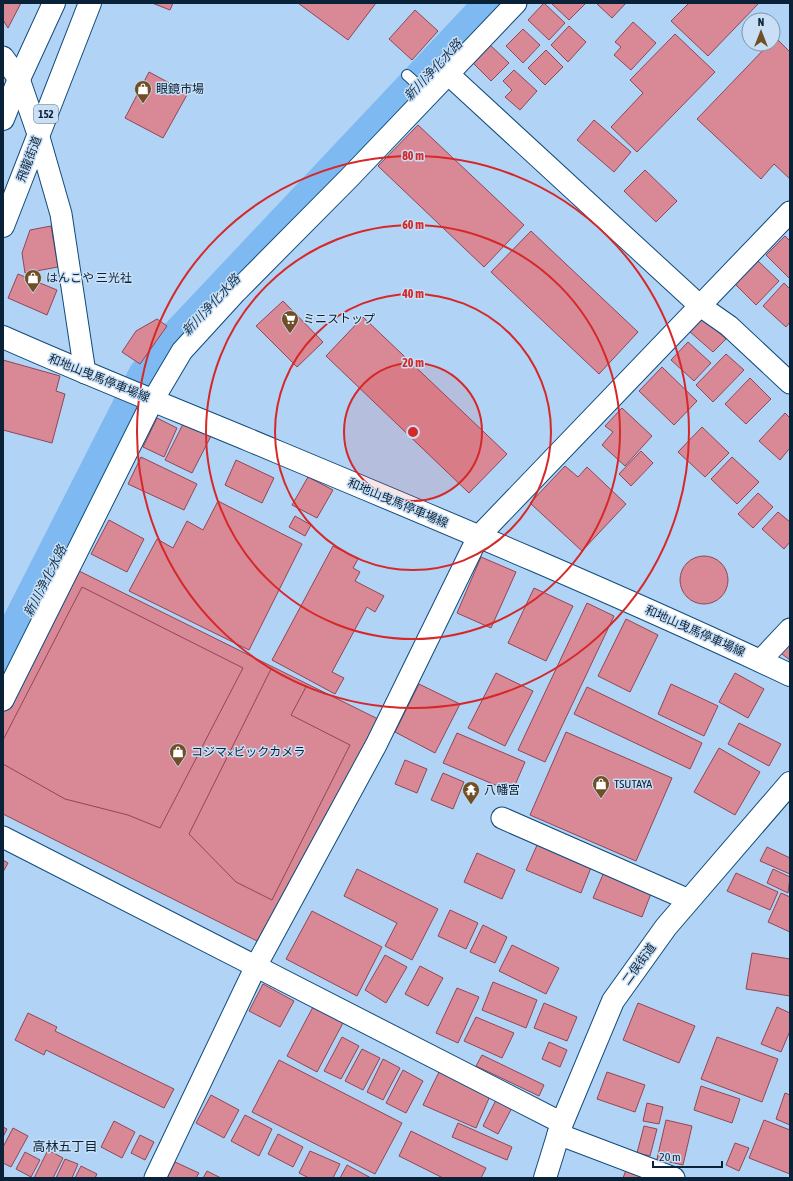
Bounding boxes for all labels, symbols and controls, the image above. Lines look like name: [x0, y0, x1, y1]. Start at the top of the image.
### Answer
north arrow: [741, 12, 781, 52]
text: N: [758, 16, 764, 28]
water label: 新川浄化水路: [401, 36, 466, 104]
shop icon: 眼鏡市場: [133, 79, 153, 104]
place label: 眼鏡市場: [156, 82, 204, 96]
road number: 152: [34, 105, 58, 123]
street label: 飛龍街道: [14, 134, 44, 184]
text: 80 m: [402, 149, 424, 163]
text: 60 m: [402, 218, 424, 232]
shop icon: はんこや 三光社: [23, 268, 43, 293]
place label: はんこや 三光社: [46, 271, 132, 285]
water label: 新川浄化水路: [179, 271, 244, 339]
text: 40 m: [401, 287, 424, 301]
supermarket icon: ミニストップ: [280, 309, 300, 334]
place label: ミニストップ: [303, 312, 375, 326]
street label: 和地山曳馬停車場線: [46, 351, 152, 405]
text: 20 m: [402, 356, 424, 370]
centre of rings: [406, 425, 420, 439]
street label: 和地山曳馬停車場線: [346, 475, 450, 531]
water label: 新川浄化水路: [21, 542, 70, 619]
street label: 和地山曳馬停車場線: [643, 603, 747, 659]
shop icon: コジマ×ビックカメラ: [168, 742, 188, 767]
place label: コジマ×ビックカメラ: [191, 745, 305, 759]
shop icon: TSUTAYA: [591, 774, 611, 799]
place label: TSUTAYA: [614, 777, 652, 791]
temple icon: 八幡宮: [461, 780, 481, 805]
place label: 八幡宮: [484, 783, 520, 797]
street label: 二俣街道: [619, 940, 659, 988]
district label: 高林五丁目: [32, 1139, 98, 1154]
scale bar: [653, 1143, 722, 1169]
text: 20 m: [659, 1150, 681, 1164]

